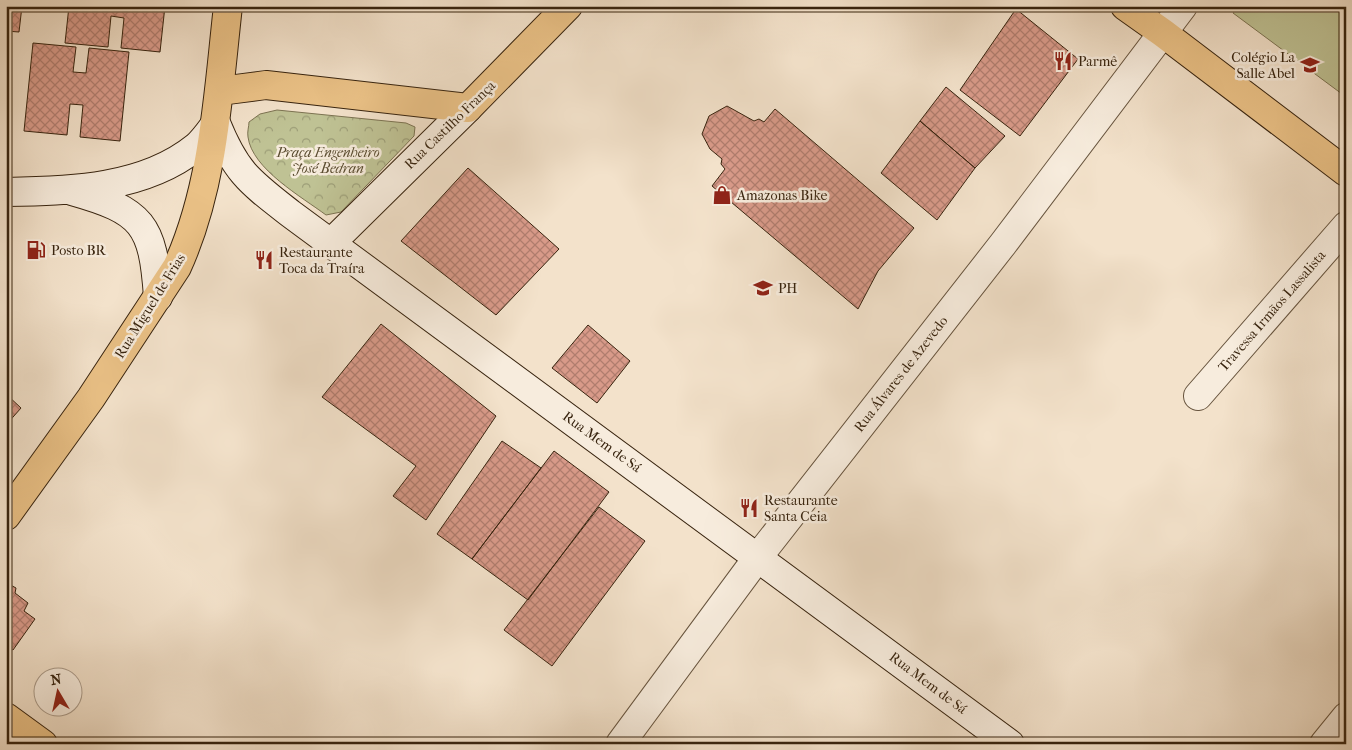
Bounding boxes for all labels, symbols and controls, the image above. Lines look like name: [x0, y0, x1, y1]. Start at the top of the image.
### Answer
place label: Colégio La Salle Abel: [1231, 49, 1296, 82]
restaurant icon: Parmê: [1052, 50, 1074, 72]
place label: Parmê: [1078, 53, 1117, 70]
school or university icon: Colégio La Salle Abel: [1299, 54, 1321, 76]
street label: Rua Castilho França: [401, 77, 499, 173]
park label: Praça Engenheiro José Bedran: [275, 144, 380, 177]
shop icon: Amazonas Bike: [711, 184, 733, 206]
place label: Amazonas Bike: [736, 187, 827, 204]
fuel station icon: Posto BR: [25, 239, 47, 261]
place label: Posto BR: [51, 242, 107, 259]
place label: Restaurante Toca da Traíra: [279, 244, 365, 277]
street label: Travessa Irmãos Lassalista: [1215, 246, 1330, 375]
restaurant icon: Restaurante Toca da Traíra: [253, 249, 275, 271]
street label: Rua Miguel de Frias: [111, 250, 189, 362]
school or university icon: PH: [752, 277, 774, 299]
place label: PH: [778, 280, 797, 297]
street label: Rua Álvares de Azevedo: [850, 312, 952, 435]
street label: Rua Mem de Sá: [559, 408, 645, 476]
place label: Restaurante Santa Ceia: [764, 492, 838, 525]
restaurant icon: Restaurante Santa Ceia: [738, 497, 760, 519]
street label: Rua Mem de Sá: [886, 648, 971, 718]
north arrow: [32, 668, 82, 718]
text: N: [49, 670, 63, 689]

